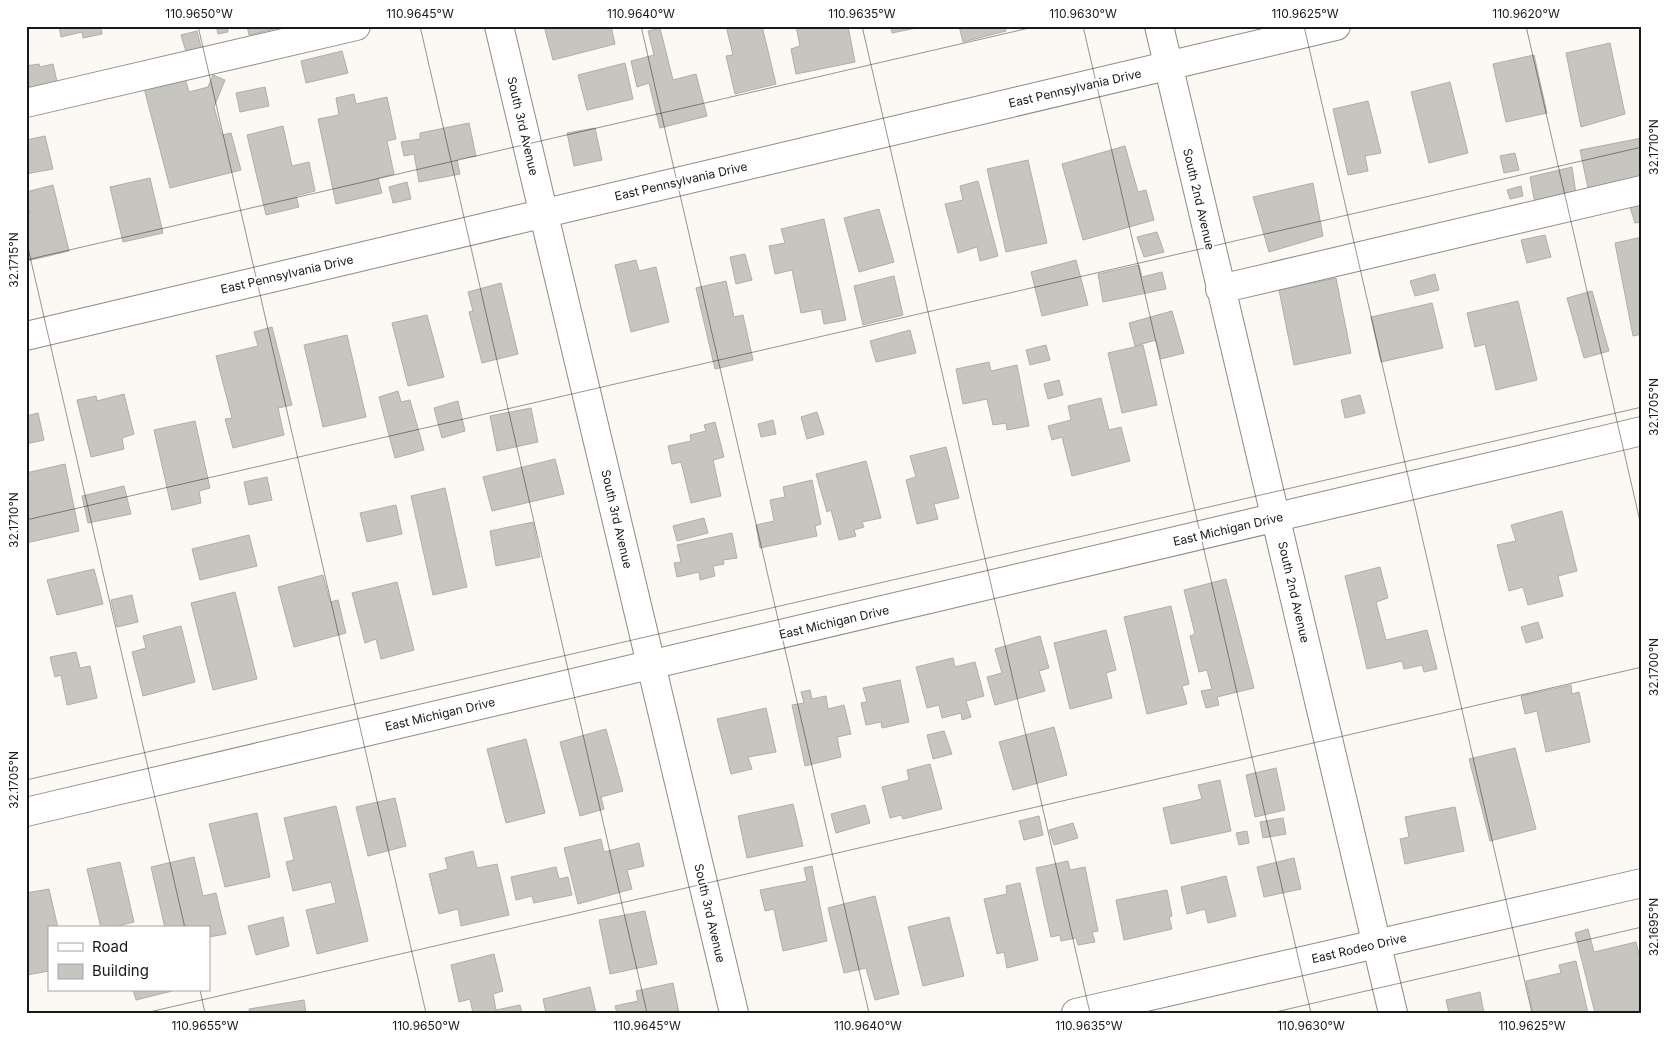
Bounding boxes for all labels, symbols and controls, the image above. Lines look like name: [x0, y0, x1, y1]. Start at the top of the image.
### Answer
text: 110.9650°W: [165, 6, 233, 21]
text: 110.9645°W: [386, 6, 454, 21]
text: 110.9640°W: [607, 6, 675, 21]
text: 110.9635°W: [828, 6, 896, 21]
text: 110.9630°W: [1049, 6, 1117, 21]
text: 110.9625°W: [1271, 6, 1339, 21]
text: 110.9620°W: [1492, 6, 1560, 21]
street label: East Pennsylvania Drive: [1007, 65, 1143, 111]
street label: South 3rd Avenue: [504, 75, 542, 177]
text: 32.1710°N: [1646, 119, 1661, 175]
street label: South 2nd Avenue: [1180, 147, 1218, 251]
street label: East Pennsylvania Drive: [613, 158, 749, 204]
text: 32.1715°N: [6, 232, 21, 288]
street label: East Pennsylvania Drive: [219, 251, 355, 297]
text: 32.1705°N: [1646, 378, 1661, 436]
street label: South 3rd Avenue: [598, 468, 636, 570]
text: 32.1710°N: [6, 492, 21, 548]
street label: East Michigan Drive: [1171, 509, 1285, 549]
street label: South 2nd Avenue: [1275, 540, 1313, 644]
street label: East Michigan Drive: [777, 602, 891, 642]
text: 32.1700°N: [1646, 638, 1661, 696]
street label: East Michigan Drive: [383, 694, 497, 734]
text: 32.1705°N: [6, 751, 21, 809]
street label: South 3rd Avenue: [691, 862, 729, 964]
text: 32.1695°N: [1646, 898, 1661, 956]
legend: [48, 926, 210, 992]
street label: East Rodeo Drive: [1310, 930, 1408, 966]
text: Road: [92, 937, 128, 956]
text: Building: [92, 961, 149, 980]
text: 110.9655°W: [171, 1018, 239, 1033]
text: 110.9650°W: [392, 1018, 460, 1033]
text: 110.9645°W: [613, 1018, 681, 1033]
text: 110.9640°W: [834, 1018, 902, 1033]
text: 110.9635°W: [1055, 1018, 1123, 1033]
text: 110.9630°W: [1277, 1018, 1345, 1033]
text: 110.9625°W: [1498, 1018, 1566, 1033]

